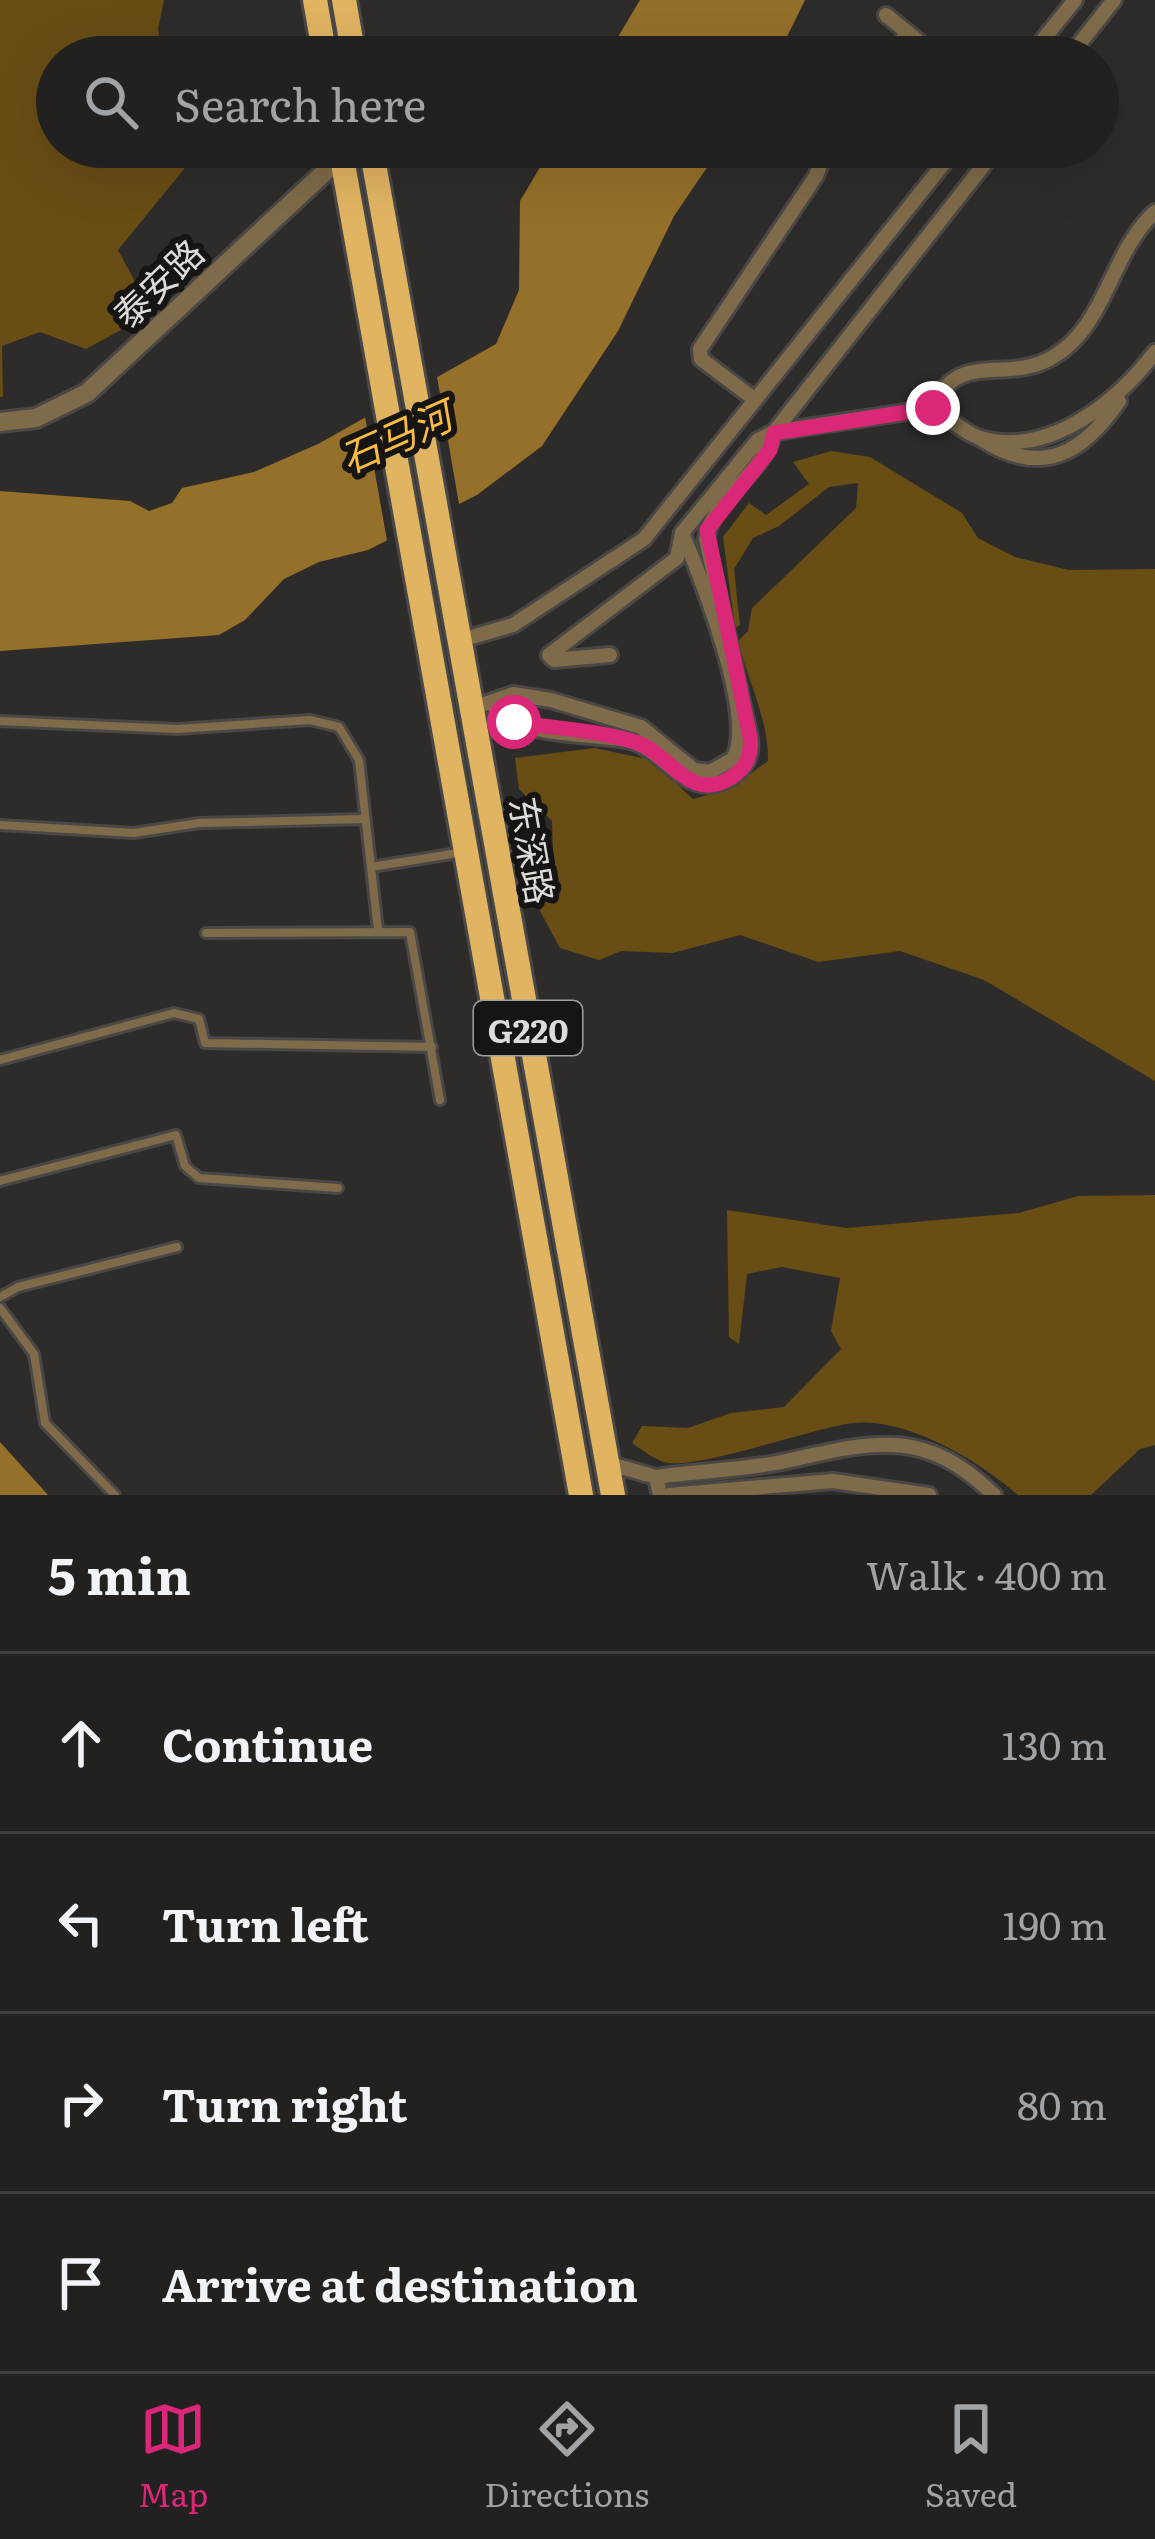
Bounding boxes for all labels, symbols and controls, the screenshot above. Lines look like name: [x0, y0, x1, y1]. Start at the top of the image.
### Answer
search box: [36, 36, 1119, 168]
icon: search: [78, 69, 144, 135]
text: Search here: [174, 69, 426, 136]
street label: 泰安路: [100, 225, 214, 339]
route end: [906, 381, 960, 435]
water label: 石马河: [330, 382, 467, 485]
route start: [487, 695, 541, 749]
street label: 东深路: [499, 792, 569, 908]
road number: G220: [474, 1001, 582, 1055]
text: 5 min: [48, 1535, 191, 1611]
text: Walk · 400 m: [866, 1544, 1107, 1602]
text: Continue: [162, 1709, 373, 1776]
icon: ahead: [48, 1710, 114, 1776]
text: 130 m: [1002, 1714, 1107, 1772]
text: Turn left: [162, 1889, 369, 1956]
icon: left: [48, 1890, 114, 1956]
text: 190 m: [1003, 1894, 1107, 1952]
text: Turn right: [162, 2069, 408, 2136]
icon: right: [48, 2070, 114, 2136]
text: 80 m: [1017, 2074, 1107, 2132]
text: Arrive at destination: [162, 2249, 638, 2316]
icon: arrive: [48, 2250, 114, 2316]
tab: Map: [138, 2396, 208, 2517]
tab: Directions: [484, 2396, 649, 2517]
tab: Saved: [925, 2396, 1017, 2517]

